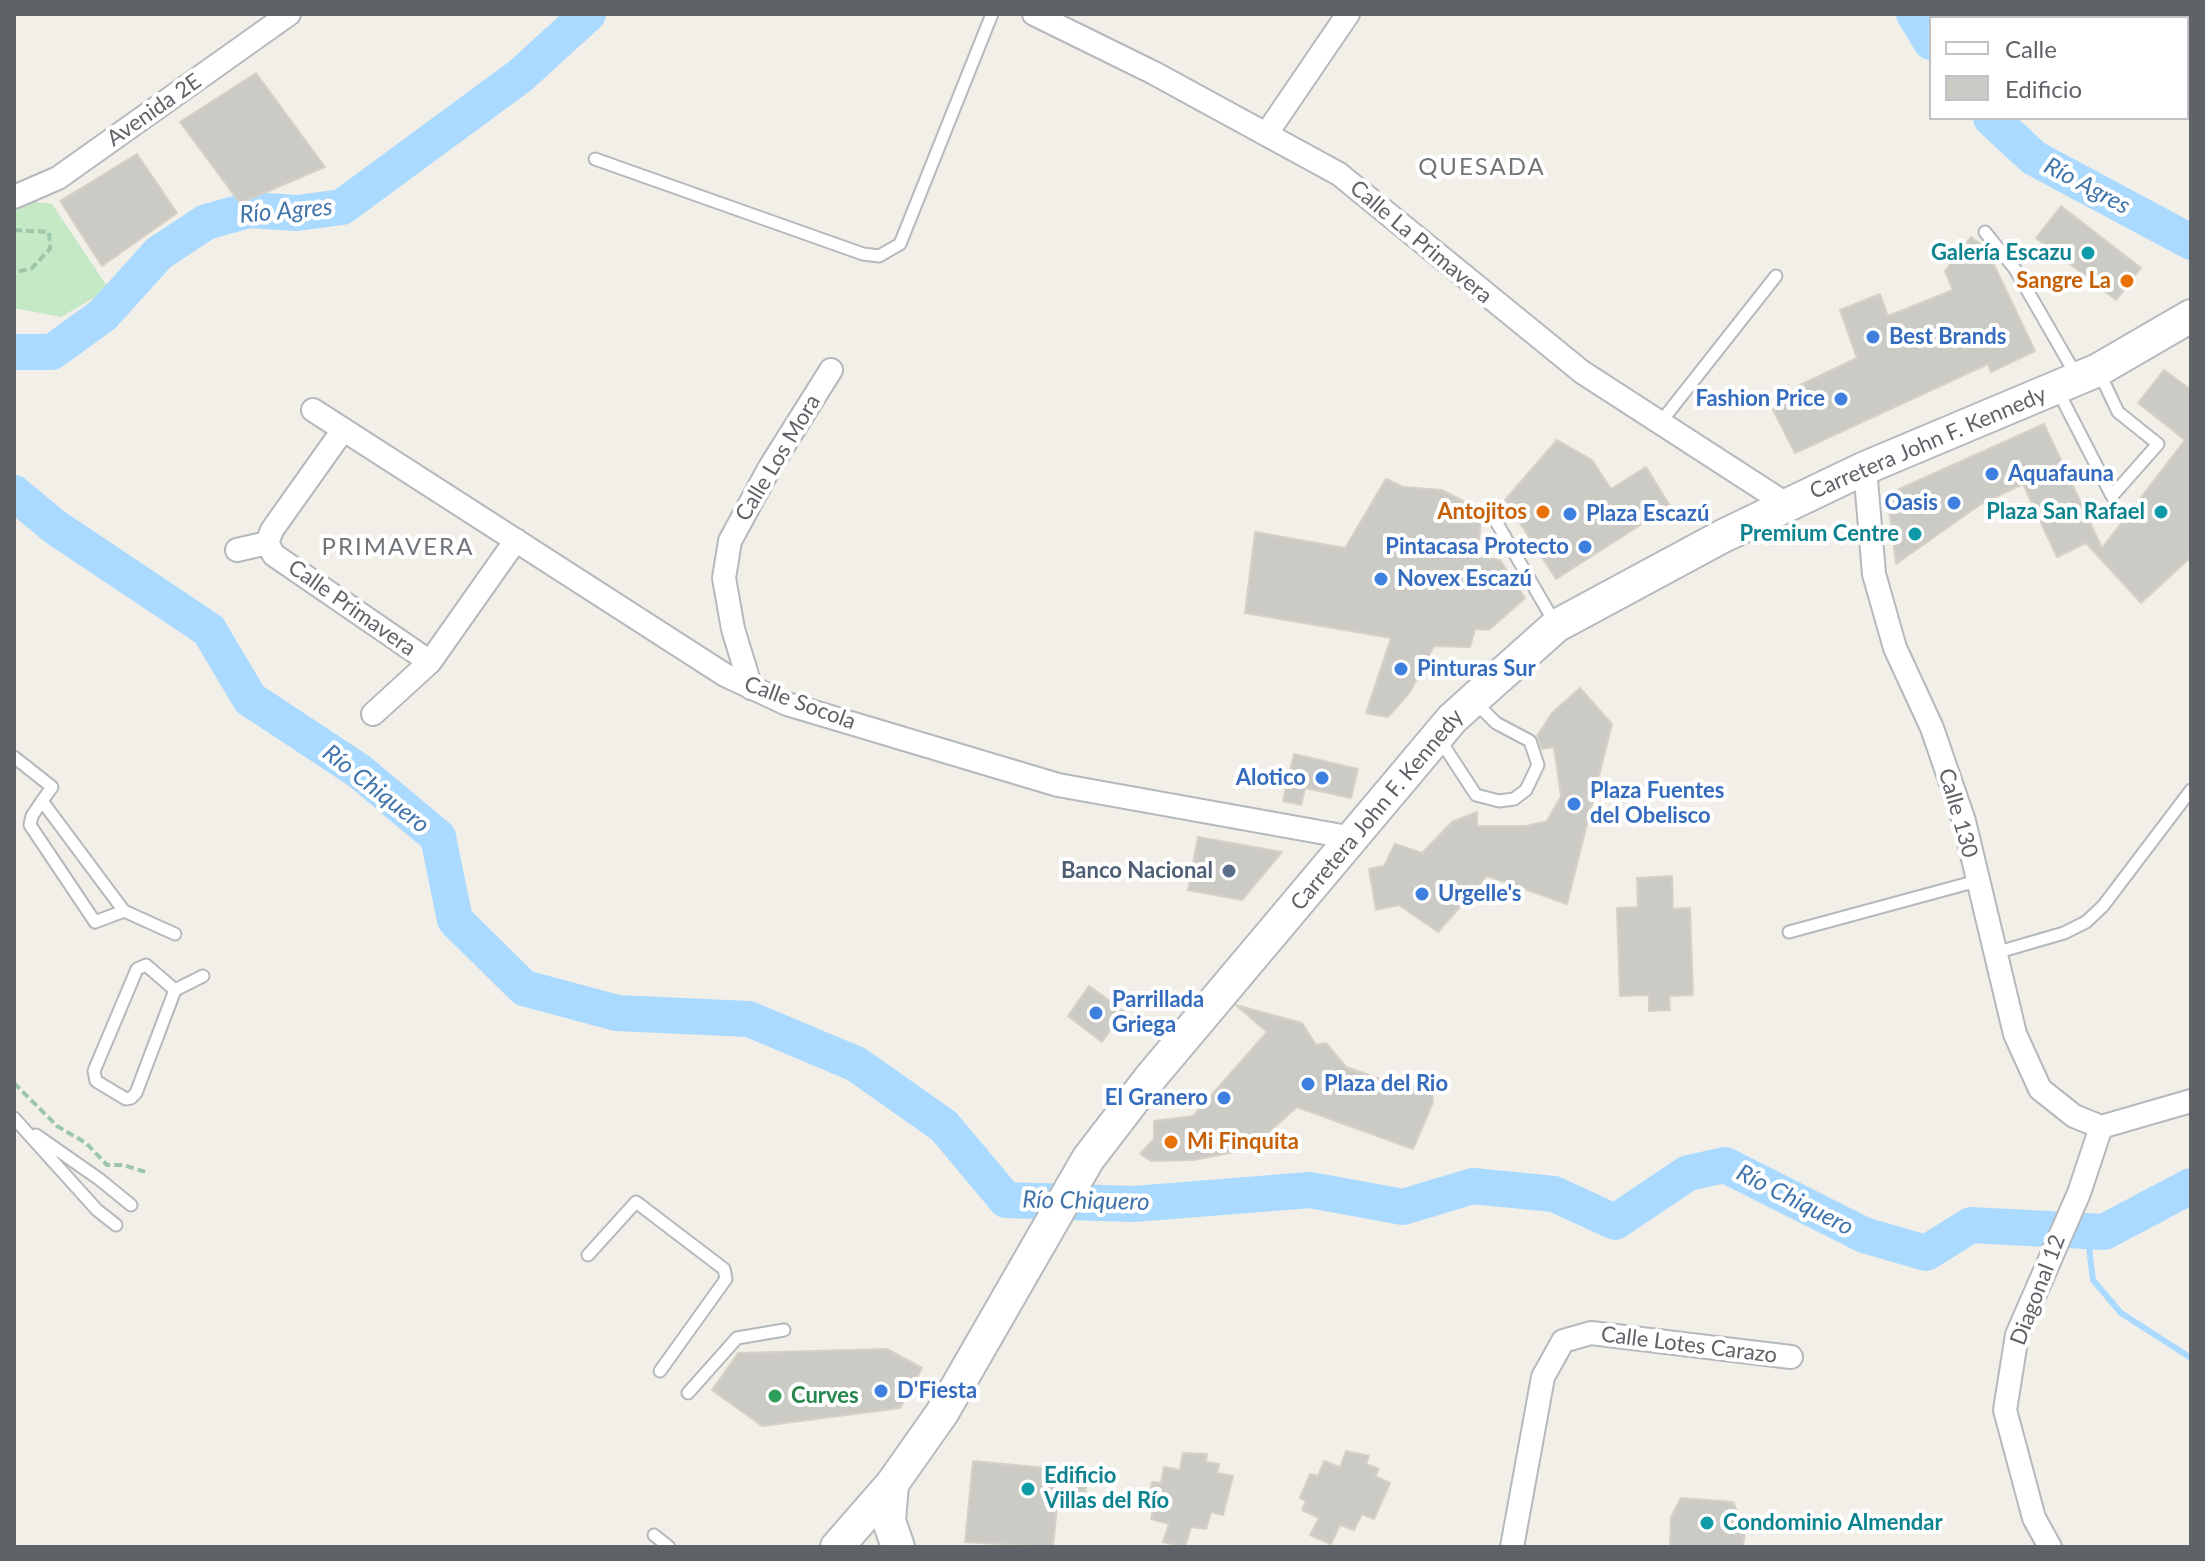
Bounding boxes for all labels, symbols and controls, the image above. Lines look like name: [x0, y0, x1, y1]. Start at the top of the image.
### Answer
legend: [1929, 16, 2189, 120]
text: Calle: [2005, 34, 2057, 63]
street label: Avenida 2E: [102, 68, 206, 152]
text: Edificio: [2005, 74, 2082, 103]
water label: Río Agres: [2039, 151, 2135, 221]
district label: QUESADA: [1418, 153, 1546, 181]
street label: Calle La Primavera: [1344, 175, 1498, 309]
water label: Río Agres: [238, 193, 334, 229]
place label: Galería Escazu: [1931, 240, 2072, 266]
marker: Galería Escazu: [2079, 244, 2097, 262]
place label: Sangre La: [2016, 268, 2111, 294]
marker: Sangre La: [2118, 272, 2136, 290]
place label: Best Brands: [1889, 324, 2006, 350]
marker: Best Brands: [1864, 328, 1882, 346]
street label: Carretera John F. Kennedy: [1806, 381, 2050, 505]
place label: Fashion Price: [1695, 386, 1825, 412]
street label: Calle Los Mora: [730, 390, 826, 526]
marker: Fashion Price: [1832, 390, 1850, 408]
place label: Aquafauna: [2008, 461, 2114, 487]
marker: Aquafauna: [1983, 465, 2001, 483]
place label: Oasis: [1884, 490, 1938, 516]
marker: Oasis: [1945, 494, 1963, 512]
place label: Antojitos: [1437, 499, 1527, 525]
place label: Plaza San Rafael: [1986, 499, 2145, 525]
place label: Plaza Escazú: [1586, 501, 1709, 527]
marker: Antojitos: [1534, 503, 1552, 521]
marker: Plaza San Rafael: [2152, 503, 2170, 521]
marker: Plaza Escazú: [1561, 505, 1579, 523]
place label: Premium Centre: [1740, 521, 1899, 547]
marker: Premium Centre: [1906, 525, 1924, 543]
district label: PRIMAVERA: [322, 533, 474, 561]
place label: Pintacasa Protecto: [1385, 534, 1569, 560]
marker: Pintacasa Protecto: [1576, 538, 1594, 556]
street label: Calle Primavera: [283, 554, 421, 662]
place label: Novex Escazú: [1397, 566, 1532, 592]
marker: Novex Escazú: [1372, 570, 1390, 588]
place label: Pinturas Sur: [1417, 656, 1536, 682]
marker: Pinturas Sur: [1392, 660, 1410, 678]
street label: Calle Socola: [741, 671, 859, 735]
street label: Carretera John F. Kennedy: [1285, 704, 1469, 916]
water label: Río Chiquero: [317, 738, 435, 840]
place label: Alotico: [1236, 765, 1306, 791]
street label: Calle 130: [1933, 765, 1983, 861]
marker: Alotico: [1313, 769, 1331, 787]
place label: Plaza Fuentes del Obelisco: [1590, 778, 1724, 830]
marker: Plaza Fuentes del Obelisco: [1565, 795, 1583, 813]
place label: Banco Nacional: [1061, 858, 1213, 884]
marker: Banco Nacional: [1220, 862, 1238, 880]
place label: Urgelle's: [1438, 881, 1522, 907]
marker: Urgelle's: [1413, 885, 1431, 903]
place label: Parrillada Griega: [1112, 987, 1204, 1038]
marker: Parrillada Griega: [1087, 1004, 1105, 1022]
place label: Plaza del Rio: [1324, 1071, 1448, 1097]
marker: Plaza del Rio: [1299, 1075, 1317, 1093]
place label: El Granero: [1105, 1085, 1208, 1111]
marker: El Granero: [1215, 1089, 1233, 1107]
place label: Mi Finquita: [1187, 1129, 1299, 1155]
marker: Mi Finquita: [1162, 1133, 1180, 1151]
water label: Río Chiquero: [1732, 1158, 1858, 1242]
water label: Río Chiquero: [1022, 1185, 1150, 1217]
street label: Diagonal 12: [2005, 1231, 2071, 1349]
street label: Calle Lotes Carazo: [1599, 1321, 1779, 1369]
place label: D'Fiesta: [897, 1378, 977, 1404]
marker: D'Fiesta: [872, 1382, 890, 1400]
place label: Curves: [791, 1383, 859, 1409]
marker: Curves: [766, 1387, 784, 1405]
place label: Edificio Villas del Río: [1044, 1463, 1169, 1514]
marker: Edificio Villas del Río: [1019, 1480, 1037, 1498]
place label: Condominio Almendar: [1723, 1510, 1943, 1536]
marker: Condominio Almendar: [1698, 1514, 1716, 1532]

